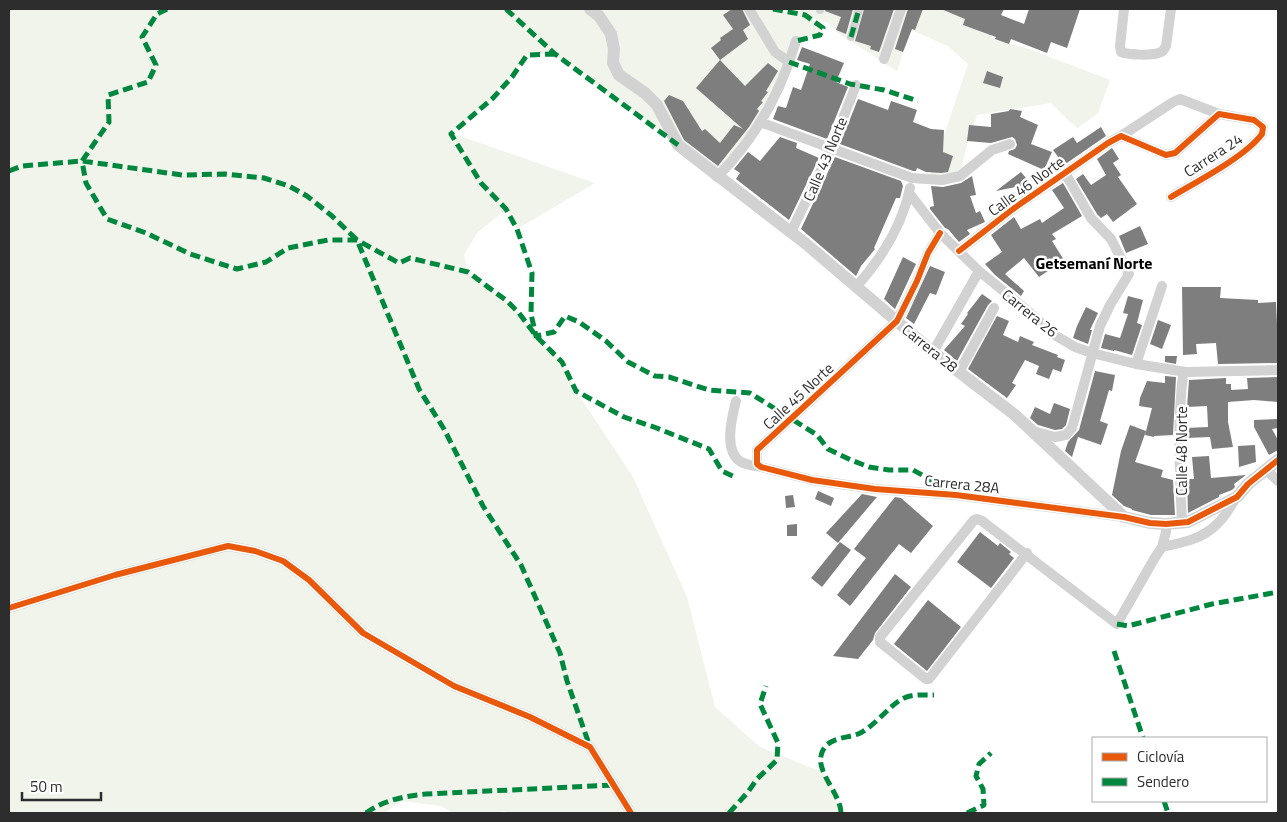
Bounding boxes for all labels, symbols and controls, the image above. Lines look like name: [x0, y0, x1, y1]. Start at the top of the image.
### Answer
street label: Calle 43 Norte: [797, 113, 853, 205]
street label: Carrera 24: [1179, 127, 1247, 183]
street label: Calle 46 Norte: [983, 150, 1069, 222]
district label: Getsemaní Norte: [1035, 251, 1153, 275]
street label: Carrera 26: [997, 283, 1063, 343]
street label: Carrera 28: [897, 318, 963, 378]
street label: Calle 45 Norte: [757, 357, 839, 435]
street label: Calle 48 Norte: [1170, 406, 1193, 496]
street label: Carrera 28A: [923, 469, 1001, 499]
legend: [1092, 737, 1267, 802]
text: Ciclovía: [1137, 745, 1185, 768]
scale bar: [22, 770, 101, 802]
text: Sendero: [1137, 770, 1189, 793]
text: 50 m: [30, 775, 63, 798]

